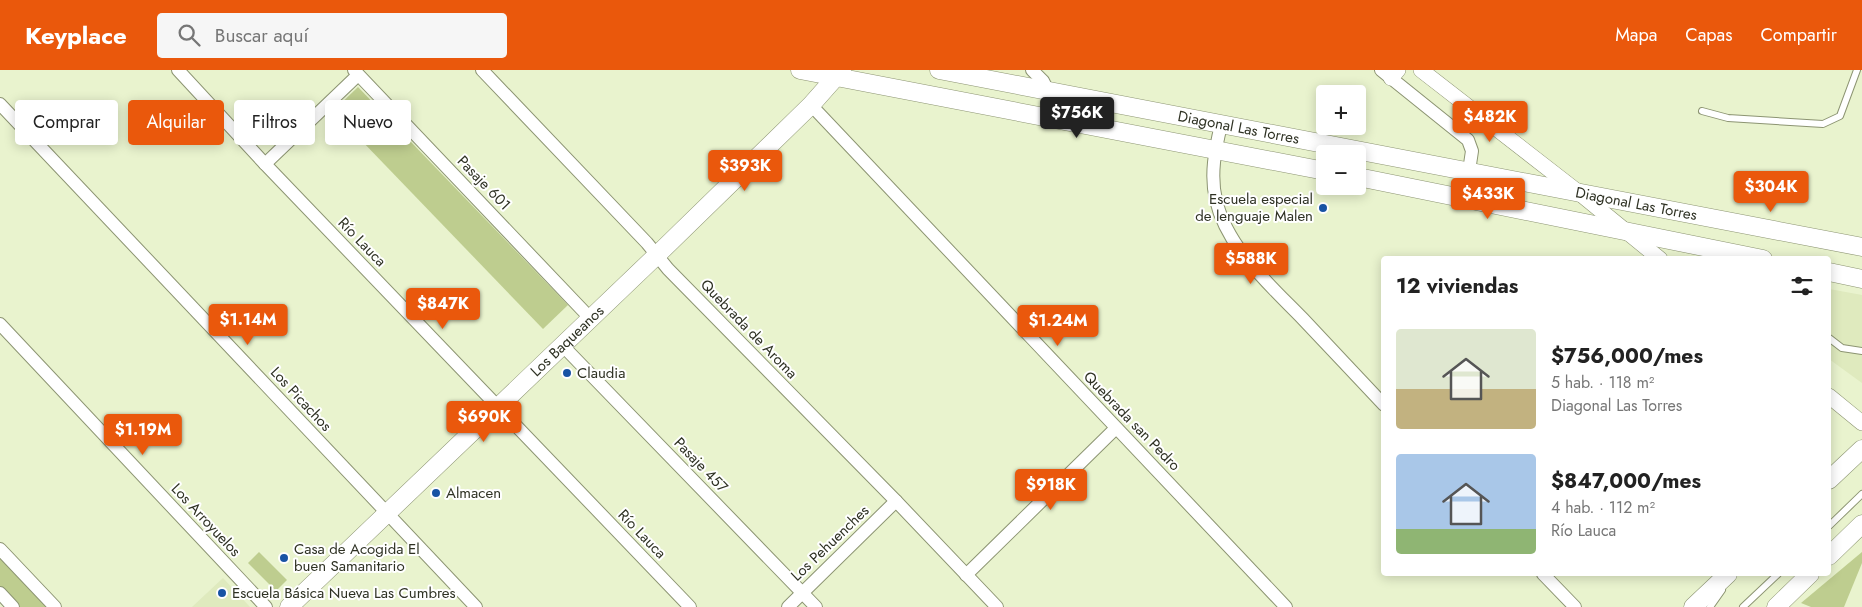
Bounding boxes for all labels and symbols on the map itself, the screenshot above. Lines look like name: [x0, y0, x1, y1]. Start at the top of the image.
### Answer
pin: $756K: [1042, 97, 1112, 139]
pin: $482K: [1455, 100, 1525, 143]
street label: Diagonal Las Torres: [1176, 105, 1301, 150]
pin: $393K: [710, 150, 780, 192]
street label: Pasaje 601: [452, 151, 516, 215]
pin: $304K: [1736, 170, 1806, 213]
pin: $433K: [1453, 178, 1523, 220]
street label: Diagonal Las Torres: [1574, 181, 1699, 226]
place label: Escuela especial de lenguaje Malen: [1195, 188, 1313, 227]
marker: Escuela especial de lenguaje Malen: [1317, 202, 1329, 214]
street label: Río Lauca: [333, 212, 391, 272]
pin: $588K: [1216, 242, 1286, 285]
street label: Quebrada de Aroma: [695, 274, 803, 384]
pin: $847K: [408, 288, 478, 330]
street label: Los Baqueanos: [525, 300, 609, 382]
pin: $1.14M: [207, 304, 289, 346]
pin: $1.24M: [1017, 304, 1099, 347]
street label: Los Picachos: [265, 362, 337, 436]
place label: Claudia: [577, 362, 625, 384]
street label: Quebrada san Pedro: [1078, 366, 1186, 476]
marker: Claudia: [561, 367, 573, 379]
pin: $690K: [449, 400, 519, 443]
pin: $1.19M: [102, 414, 184, 456]
street label: Pasaje 457: [669, 432, 733, 498]
pin: $918K: [1016, 468, 1086, 511]
street label: Los Arroyuelos: [166, 478, 246, 562]
place label: Almacen: [446, 482, 501, 504]
marker: Almacen: [430, 487, 442, 499]
street label: Los Pehuenches: [786, 500, 874, 586]
street label: Río Lauca: [613, 504, 671, 564]
place label: Casa de Acogida El buen Samanitario: [294, 538, 420, 577]
marker: Casa de Acogida El buen Samanitario: [278, 552, 290, 564]
place label: Escuela Básica Nueva Las Cumbres: [232, 582, 456, 604]
marker: Escuela Básica Nueva Las Cumbres: [216, 587, 228, 599]

